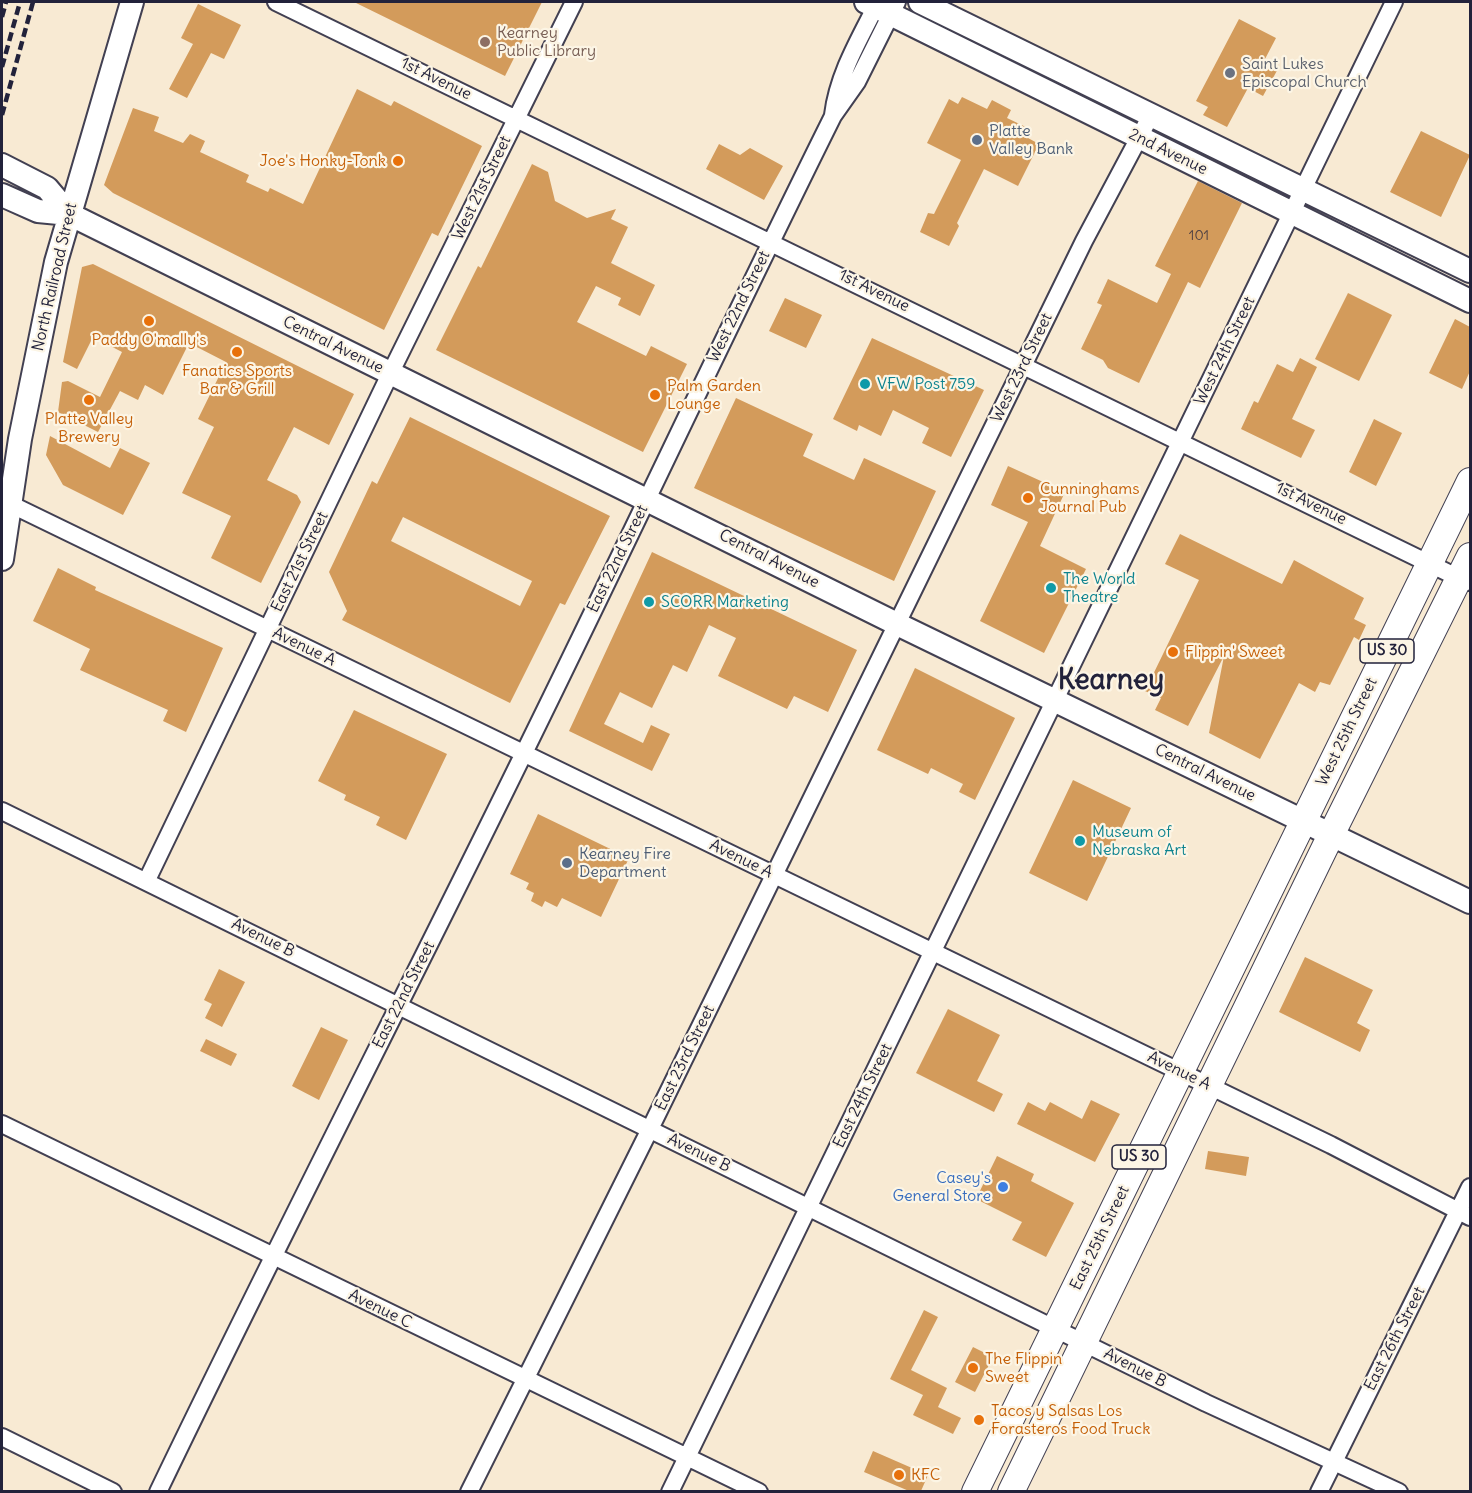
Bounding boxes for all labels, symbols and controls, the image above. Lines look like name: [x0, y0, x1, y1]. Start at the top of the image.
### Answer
place label: Kearney Public Library: [497, 23, 596, 61]
marker: Kearney Public Library: [478, 35, 492, 49]
street label: 1st Avenue: [397, 54, 475, 104]
place label: Saint Lukes Episcopal Church: [1242, 54, 1367, 92]
marker: Saint Lukes Episcopal Church: [1223, 66, 1237, 80]
place label: Platte Valley Bank: [989, 121, 1073, 159]
street label: 2nd Avenue: [1126, 125, 1210, 179]
street label: West 21st Street: [449, 133, 515, 243]
marker: Platte Valley Bank: [970, 133, 984, 147]
place label: Joe's Honky-Tonk: [260, 151, 386, 171]
marker: Joe's Honky-Tonk: [391, 154, 405, 168]
street label: North Railroad Street: [29, 201, 81, 353]
house number: 101: [1189, 228, 1209, 244]
street label: West 22nd Street: [704, 248, 774, 366]
street label: 1st Avenue: [835, 266, 913, 316]
street label: West 24th Street: [1191, 294, 1259, 408]
street label: West 23rd Street: [987, 310, 1057, 426]
street label: Central Avenue: [279, 312, 387, 378]
marker: Paddy O'mally's: [142, 314, 156, 328]
place label: Paddy O'mally's: [91, 330, 207, 350]
marker: Fanatics Sports Bar & Grill: [230, 345, 244, 359]
place label: Fanatics Sports Bar & Grill: [182, 361, 292, 399]
place label: VFW Post 759: [877, 374, 975, 394]
place label: Palm Garden Lounge: [667, 376, 761, 414]
marker: VFW Post 759: [858, 377, 872, 391]
marker: Palm Garden Lounge: [648, 388, 662, 402]
marker: Platte Valley Brewery: [82, 393, 96, 407]
place label: Platte Valley Brewery: [45, 409, 133, 447]
place label: Cunninghams Journal Pub: [1040, 479, 1140, 517]
street label: 1st Avenue: [1272, 479, 1350, 529]
marker: Cunninghams Journal Pub: [1021, 491, 1035, 505]
street label: East 22nd Street: [584, 502, 652, 616]
street label: East 21st Street: [267, 509, 333, 615]
street label: Central Avenue: [716, 526, 822, 592]
place label: The World Theatre: [1063, 569, 1136, 607]
marker: The World Theatre: [1044, 581, 1058, 595]
place label: SCORR Marketing: [661, 592, 789, 612]
marker: SCORR Marketing: [642, 595, 656, 609]
street label: Avenue A: [269, 624, 339, 670]
road number: US 30: [1360, 639, 1414, 663]
place label: Flippin' Sweet: [1185, 642, 1283, 662]
marker: Flippin' Sweet: [1166, 645, 1180, 659]
district label: Kearney: [1058, 664, 1164, 698]
street label: West 25th Street: [1312, 675, 1382, 789]
street label: Central Avenue: [1151, 740, 1259, 806]
place label: Museum of Nebraska Art: [1092, 822, 1186, 860]
marker: Museum of Nebraska Art: [1073, 834, 1087, 848]
street label: Avenue A: [706, 836, 776, 882]
place label: Kearney Fire Department: [579, 844, 671, 882]
marker: Kearney Fire Department: [560, 856, 574, 870]
street label: Avenue B: [228, 914, 298, 962]
street label: East 22nd Street: [369, 938, 439, 1052]
street label: East 23rd Street: [651, 1002, 719, 1114]
street label: East 24th Street: [829, 1041, 897, 1151]
street label: Avenue A: [1144, 1048, 1214, 1094]
street label: Avenue B: [664, 1129, 734, 1177]
road number: US 30: [1112, 1145, 1166, 1169]
place label: Casey's General Store: [892, 1168, 991, 1206]
marker: Casey's General Store: [996, 1180, 1010, 1194]
street label: East 25th Street: [1066, 1183, 1134, 1293]
street label: East 26th Street: [1361, 1284, 1429, 1394]
street label: Avenue C: [345, 1285, 415, 1333]
street label: Avenue B: [1100, 1344, 1170, 1392]
place label: The Flippin Sweet: [985, 1349, 1062, 1387]
marker: The Flippin Sweet: [966, 1361, 980, 1375]
place label: Tacos y Salsas Los Forasteros Food Truck: [991, 1401, 1150, 1439]
marker: Tacos y Salsas Los Forasteros Food Truck: [972, 1413, 986, 1427]
place label: KFC: [911, 1465, 940, 1485]
marker: KFC: [892, 1468, 906, 1482]

